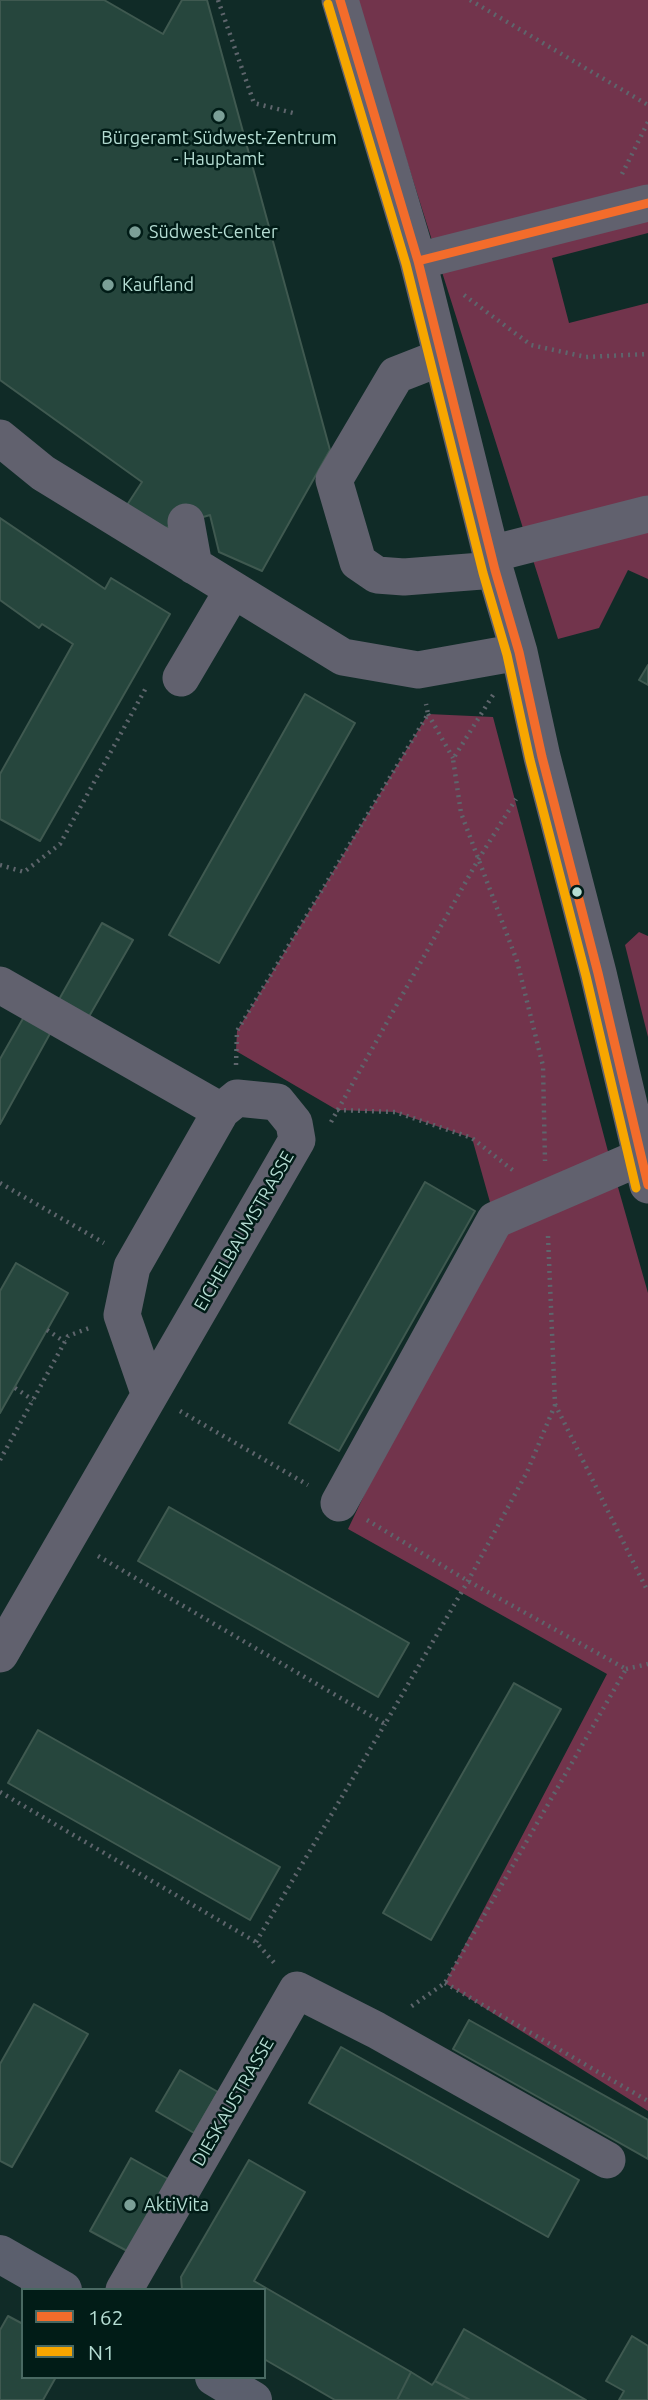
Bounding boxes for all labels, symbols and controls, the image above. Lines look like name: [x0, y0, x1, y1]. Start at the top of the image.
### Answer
marker: Bürgeramt Südwest-Zentrum - Hauptamt: [211, 108, 227, 124]
place label: Bürgeramt Südwest-Zentrum - Hauptamt: [101, 127, 337, 170]
place label: Südwest-Center: [149, 221, 278, 243]
marker: Südwest-Center: [127, 224, 143, 240]
place label: Kaufland: [122, 274, 194, 296]
marker: Kaufland: [100, 277, 116, 293]
unlabelled marker: [570, 885, 584, 899]
street label: EICHELBAUMSTRASSE: [189, 1147, 299, 1315]
street label: DIESKAUSTRASSE: [188, 2034, 278, 2170]
place label: AktiVita: [144, 2194, 209, 2216]
marker: AktiVita: [122, 2197, 138, 2213]
legend: [21, 2288, 266, 2379]
text: 162: [88, 2305, 124, 2329]
text: N1: [88, 2340, 115, 2364]

